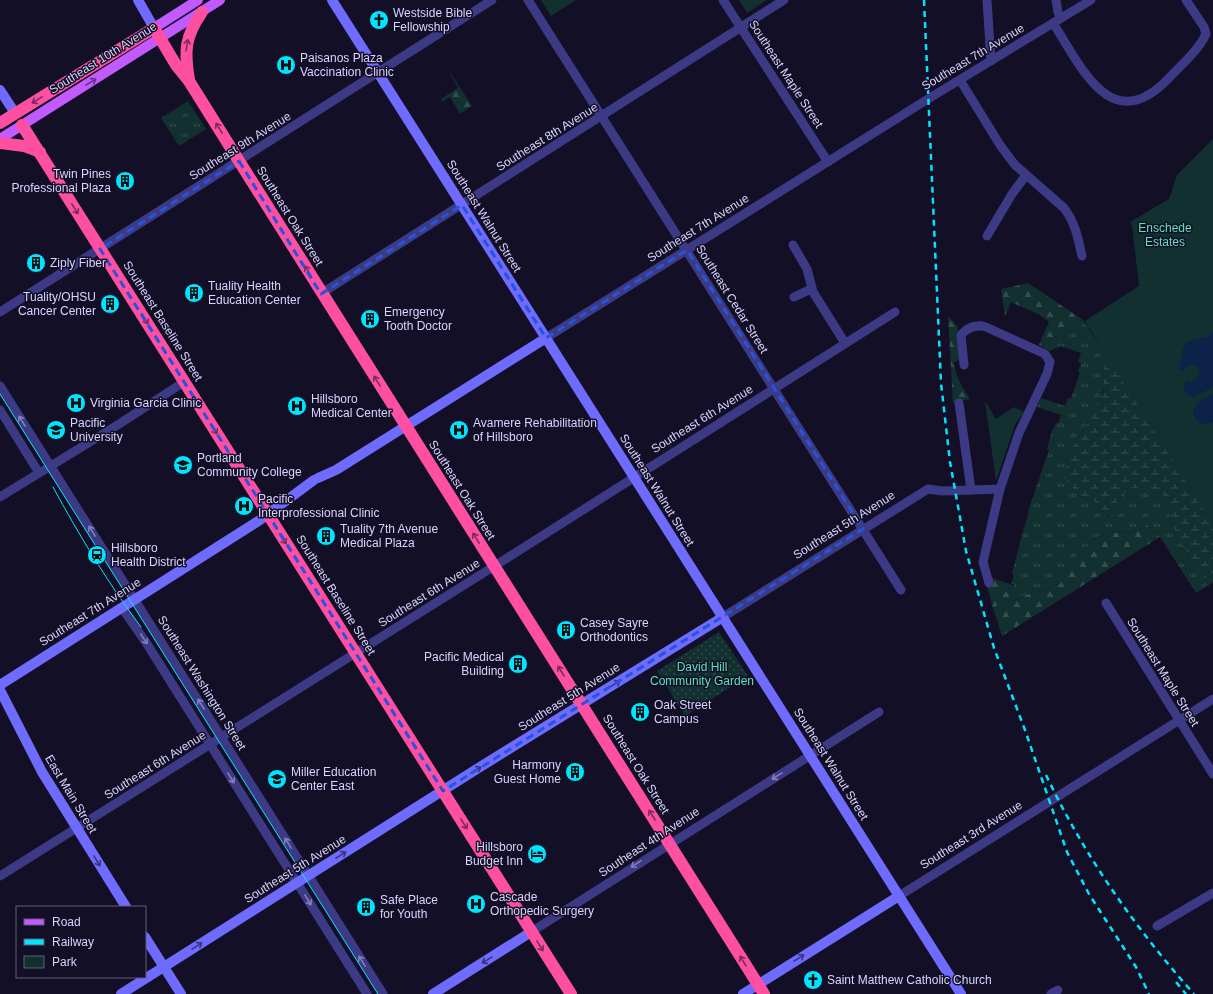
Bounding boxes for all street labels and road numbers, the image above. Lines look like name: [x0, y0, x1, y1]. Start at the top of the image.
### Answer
street label: Southeast Maple Street: [746, 18, 826, 131]
street label: Southeast 10th Avenue: [47, 19, 160, 97]
street label: Southeast 7th Avenue: [919, 21, 1027, 93]
street label: Southeast 8th Avenue: [494, 100, 601, 174]
street label: Southeast 9th Avenue: [187, 109, 294, 183]
street label: Southeast Walnut Street: [444, 157, 525, 275]
street label: Southeast Oak Street: [254, 164, 327, 269]
street label: Southeast 7th Avenue: [645, 191, 752, 265]
street label: Southeast Cedar Street: [693, 242, 772, 356]
street label: Southeast Baseline Street: [120, 258, 206, 384]
street label: Southeast 6th Avenue: [649, 382, 756, 456]
street label: Southeast Walnut Street: [617, 431, 698, 549]
street label: Southeast Oak Street: [426, 438, 499, 543]
street label: Southeast 5th Avenue: [791, 488, 898, 562]
street label: Southeast Baseline Street: [293, 532, 379, 658]
street label: Southeast 6th Avenue: [376, 556, 483, 630]
street label: Southeast 7th Avenue: [37, 575, 144, 649]
street label: Southeast Washington Street: [155, 613, 250, 753]
street label: Southeast Maple Street: [1124, 615, 1203, 729]
street label: Southeast 5th Avenue: [516, 660, 623, 734]
street label: Southeast Walnut Street: [791, 705, 872, 823]
street label: Southeast Oak Street: [600, 712, 673, 817]
street label: Southeast 6th Avenue: [102, 728, 209, 802]
street label: East Main Street: [42, 752, 100, 836]
street label: Southeast 3rd Avenue: [917, 798, 1025, 872]
street label: Southeast 4th Avenue: [596, 804, 702, 880]
street label: Southeast 5th Avenue: [242, 832, 349, 906]

